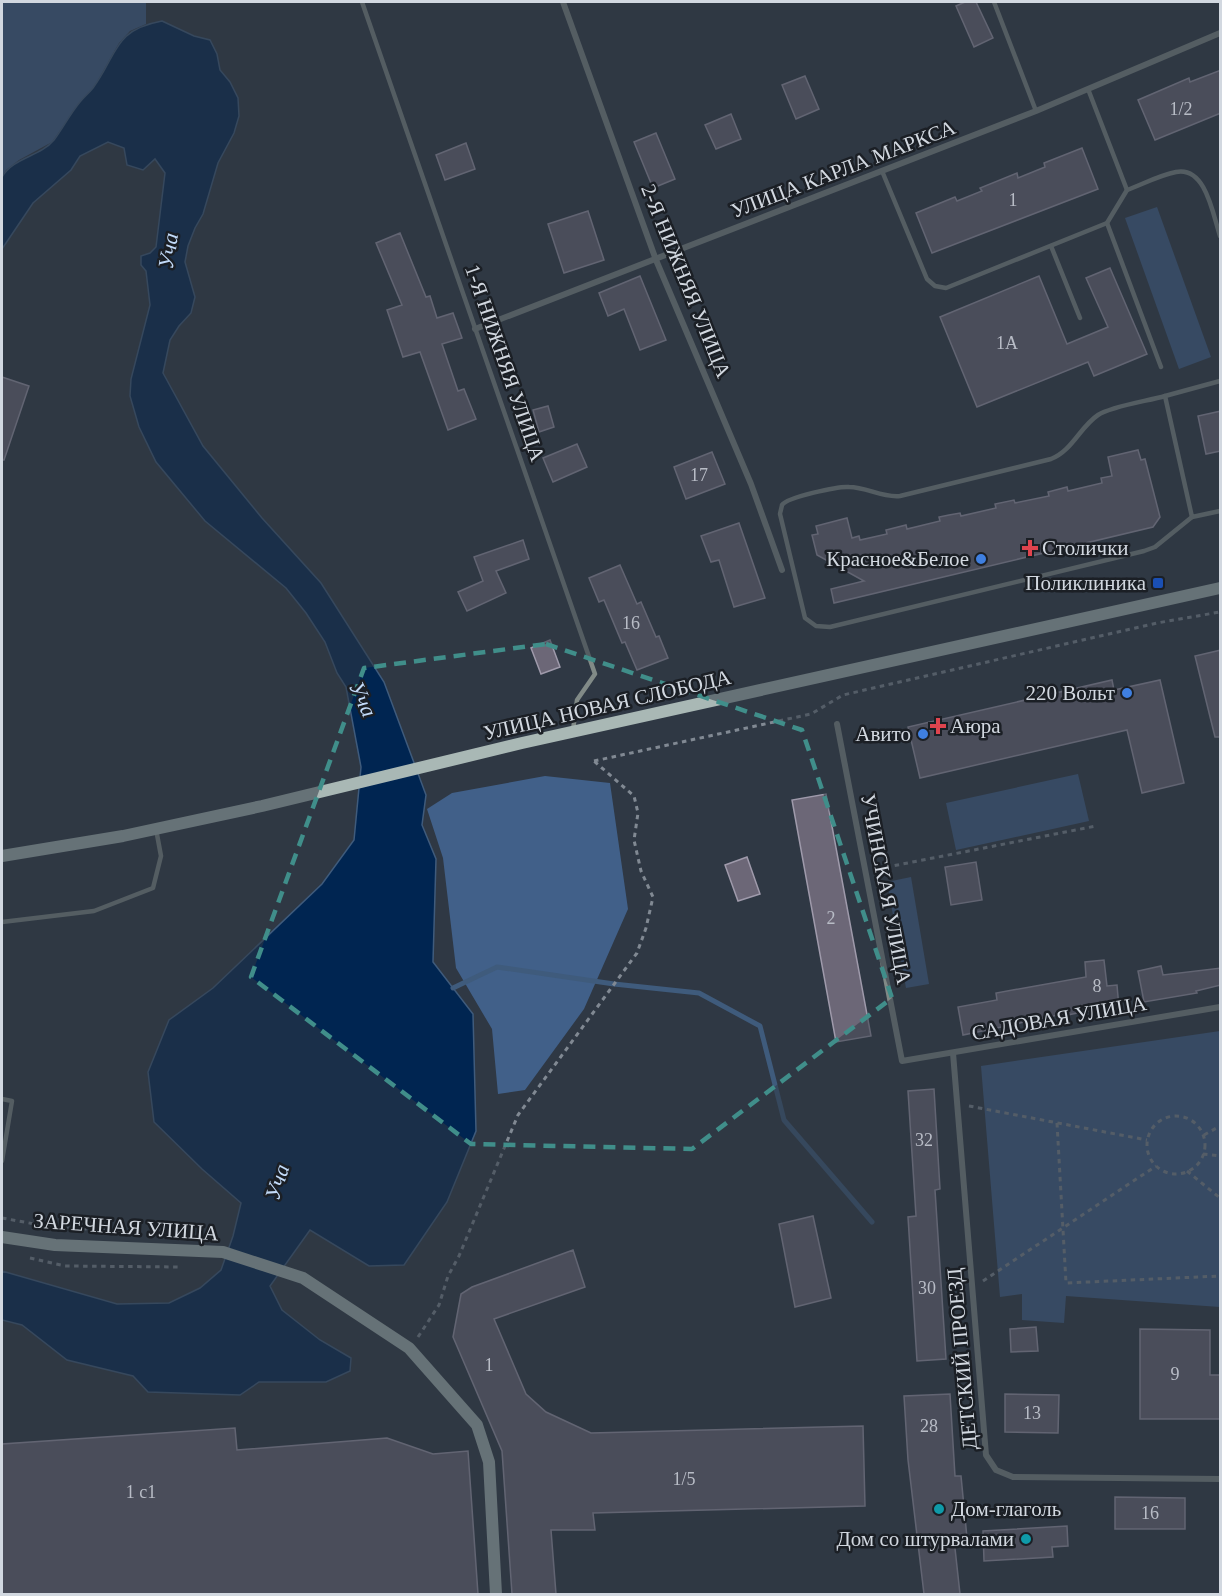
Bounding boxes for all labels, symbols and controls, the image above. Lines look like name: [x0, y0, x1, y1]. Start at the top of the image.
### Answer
house number: 1/2: [1169, 99, 1193, 119]
street label: УЛИЦА КАРЛА МАРКСА: [727, 115, 959, 223]
street label: 2-Я НИЖНЯЯ УЛИЦА: [636, 181, 736, 382]
house number: 1: [1009, 190, 1018, 210]
water label: Уча: [153, 231, 183, 271]
street label: 1-Я НИЖНЯЯ УЛИЦА: [460, 261, 550, 465]
house number: 1А: [996, 333, 1018, 353]
house number: 17: [690, 465, 708, 485]
place label: Столички: [1042, 536, 1129, 560]
marker: Столички: [1023, 541, 1037, 555]
place label: Красное&Белое: [826, 547, 969, 571]
marker: Красное&Белое: [974, 552, 988, 566]
place label: Поликлиника: [1025, 571, 1147, 595]
marker: Поликлиника: [1151, 576, 1165, 590]
house number: 16: [622, 613, 640, 633]
street label: УЛИЦА НОВАЯ СЛОБОДА: [481, 665, 734, 745]
water label: Уча: [344, 677, 382, 721]
place label: 220 Вольт: [1026, 681, 1115, 705]
marker: 220 Вольт: [1120, 686, 1134, 700]
place label: Аюра: [950, 714, 1001, 738]
marker: Аюра: [931, 719, 945, 733]
place label: Авито: [855, 722, 911, 746]
marker: Авито: [916, 727, 930, 741]
street label: УЧИНСКАЯ УЛИЦА: [856, 792, 916, 987]
house number: 2: [827, 908, 836, 928]
house number: 8: [1093, 976, 1102, 996]
street label: САДОВАЯ УЛИЦА: [970, 991, 1149, 1045]
house number: 32: [915, 1130, 933, 1150]
water label: Уча: [260, 1161, 294, 1203]
street label: ЗАРЕЧНАЯ УЛИЦА: [33, 1209, 220, 1246]
street label: ДЕТСКИЙ ПРОЕЗД: [942, 1267, 982, 1451]
house number: 30: [918, 1278, 936, 1298]
house number: 1: [485, 1355, 494, 1375]
house number: 9: [1171, 1364, 1180, 1384]
house number: 13: [1023, 1403, 1041, 1423]
house number: 28: [920, 1416, 938, 1436]
house number: 1/5: [672, 1469, 696, 1489]
house number: 1 с1: [126, 1482, 156, 1502]
place label: Дом-глаголь: [951, 1497, 1061, 1521]
marker: Дом-глаголь: [932, 1502, 946, 1516]
house number: 16: [1141, 1503, 1159, 1523]
place label: Дом со штурвалами: [836, 1527, 1014, 1551]
marker: Дом со штурвалами: [1019, 1532, 1033, 1546]

